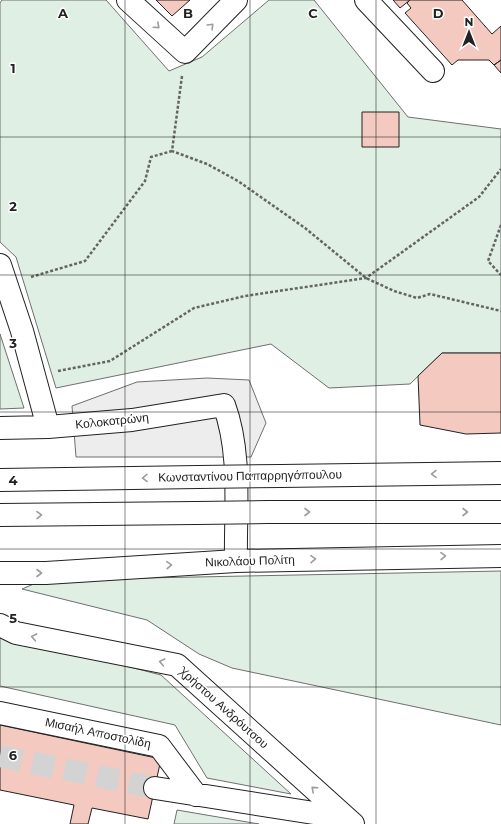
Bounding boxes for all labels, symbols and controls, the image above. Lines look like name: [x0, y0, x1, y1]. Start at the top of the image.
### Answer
text: A: [57, 5, 69, 21]
text: B: [183, 5, 193, 21]
text: C: [308, 5, 318, 21]
text: D: [433, 5, 444, 21]
north arrow: [449, 12, 489, 52]
text: N: [465, 15, 473, 29]
one-way arrow: [152, 21, 160, 29]
one-way arrow: [206, 23, 214, 31]
text: 1: [10, 60, 16, 76]
text: 2: [9, 198, 17, 214]
text: 3: [8, 335, 17, 351]
street label: Κολοκοτρώνη: [75, 409, 149, 432]
street label: Κωνσταντίνου Παπαρρηγόπουλου: [158, 466, 342, 485]
one-way arrow: [431, 470, 437, 478]
text: 4: [9, 472, 18, 488]
one-way arrow: [142, 474, 148, 482]
one-way arrow: [304, 508, 310, 516]
one-way arrow: [462, 508, 468, 516]
one-way arrow: [36, 511, 42, 519]
street label: Νικολάου Πολίτη: [205, 551, 295, 570]
one-way arrow: [440, 552, 446, 560]
one-way arrow: [310, 555, 316, 563]
one-way arrow: [166, 561, 172, 570]
one-way arrow: [36, 569, 42, 577]
text: 5: [9, 610, 17, 626]
one-way arrow: [31, 633, 37, 641]
one-way arrow: [158, 658, 165, 667]
street label: Χρήστου Ανδρόυτσου: [175, 662, 272, 751]
street label: Μισαήλ Αποστολίδη: [44, 714, 152, 751]
text: 6: [9, 747, 18, 763]
one-way arrow: [311, 786, 319, 793]

